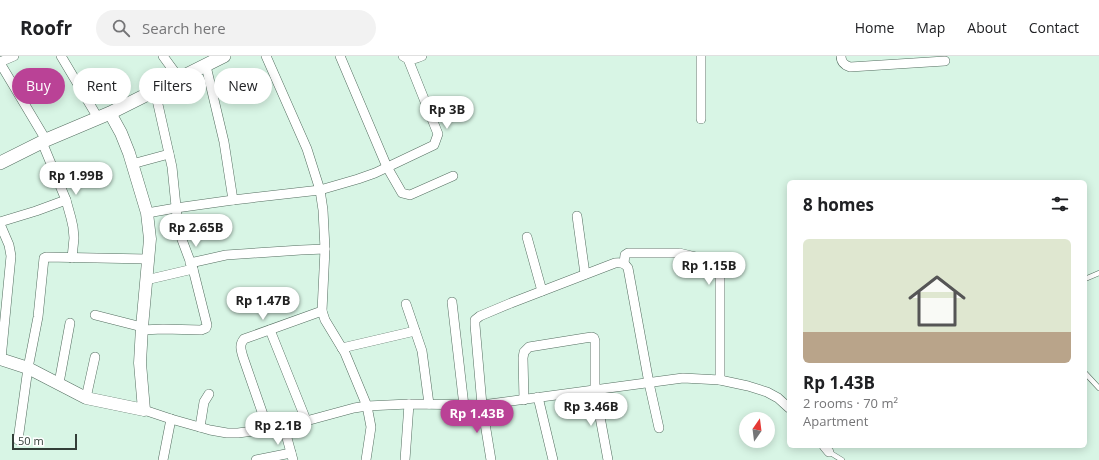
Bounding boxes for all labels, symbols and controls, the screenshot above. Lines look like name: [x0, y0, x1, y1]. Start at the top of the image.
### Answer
search box: [96, 10, 376, 46]
text: Roofr: [20, 15, 72, 41]
icon: search: [110, 17, 132, 39]
text: Search here: [142, 18, 226, 38]
text: Home: [855, 18, 894, 37]
text: Map: [916, 18, 945, 37]
text: About: [967, 18, 1007, 37]
text: Contact: [1029, 18, 1079, 37]
chip: Buy: [12, 68, 65, 104]
chip: Rent: [73, 68, 131, 104]
chip: Filters: [139, 68, 206, 104]
chip: New: [214, 68, 272, 104]
pin: Rp 3B: [419, 96, 475, 130]
text: Rp 3B: [429, 100, 465, 118]
pin: Rp 1.99B: [35, 162, 117, 196]
text: Rp 1.99B: [49, 166, 103, 184]
text: 8 homes: [803, 193, 874, 216]
icon: filters: [1049, 193, 1071, 215]
pin: Rp 2.65B: [155, 214, 237, 248]
text: Rp 2.65B: [169, 218, 223, 236]
pin: Rp 1.15B: [668, 252, 750, 286]
text: Rp 1.15B: [682, 256, 736, 274]
icon: home: [901, 265, 973, 337]
pin: Rp 1.47B: [222, 287, 304, 321]
text: Rp 1.47B: [236, 291, 290, 309]
text: Rp 1.43B: [803, 371, 875, 394]
pin: Rp 3.46B: [550, 393, 632, 427]
text: 2 rooms · 70 m²: [803, 394, 898, 412]
text: Rp 3.46B: [564, 397, 618, 415]
pin: Rp 1.43B: [436, 400, 518, 434]
text: Rp 1.43B: [450, 404, 504, 422]
pin: Rp 2.1B: [241, 412, 315, 446]
north arrow: [739, 412, 775, 448]
map controls: [739, 412, 775, 448]
text: Apartment: [803, 412, 868, 430]
text: Rp 2.1B: [254, 416, 302, 434]
scale bar: [12, 432, 77, 451]
text: 50 m: [18, 433, 44, 448]

